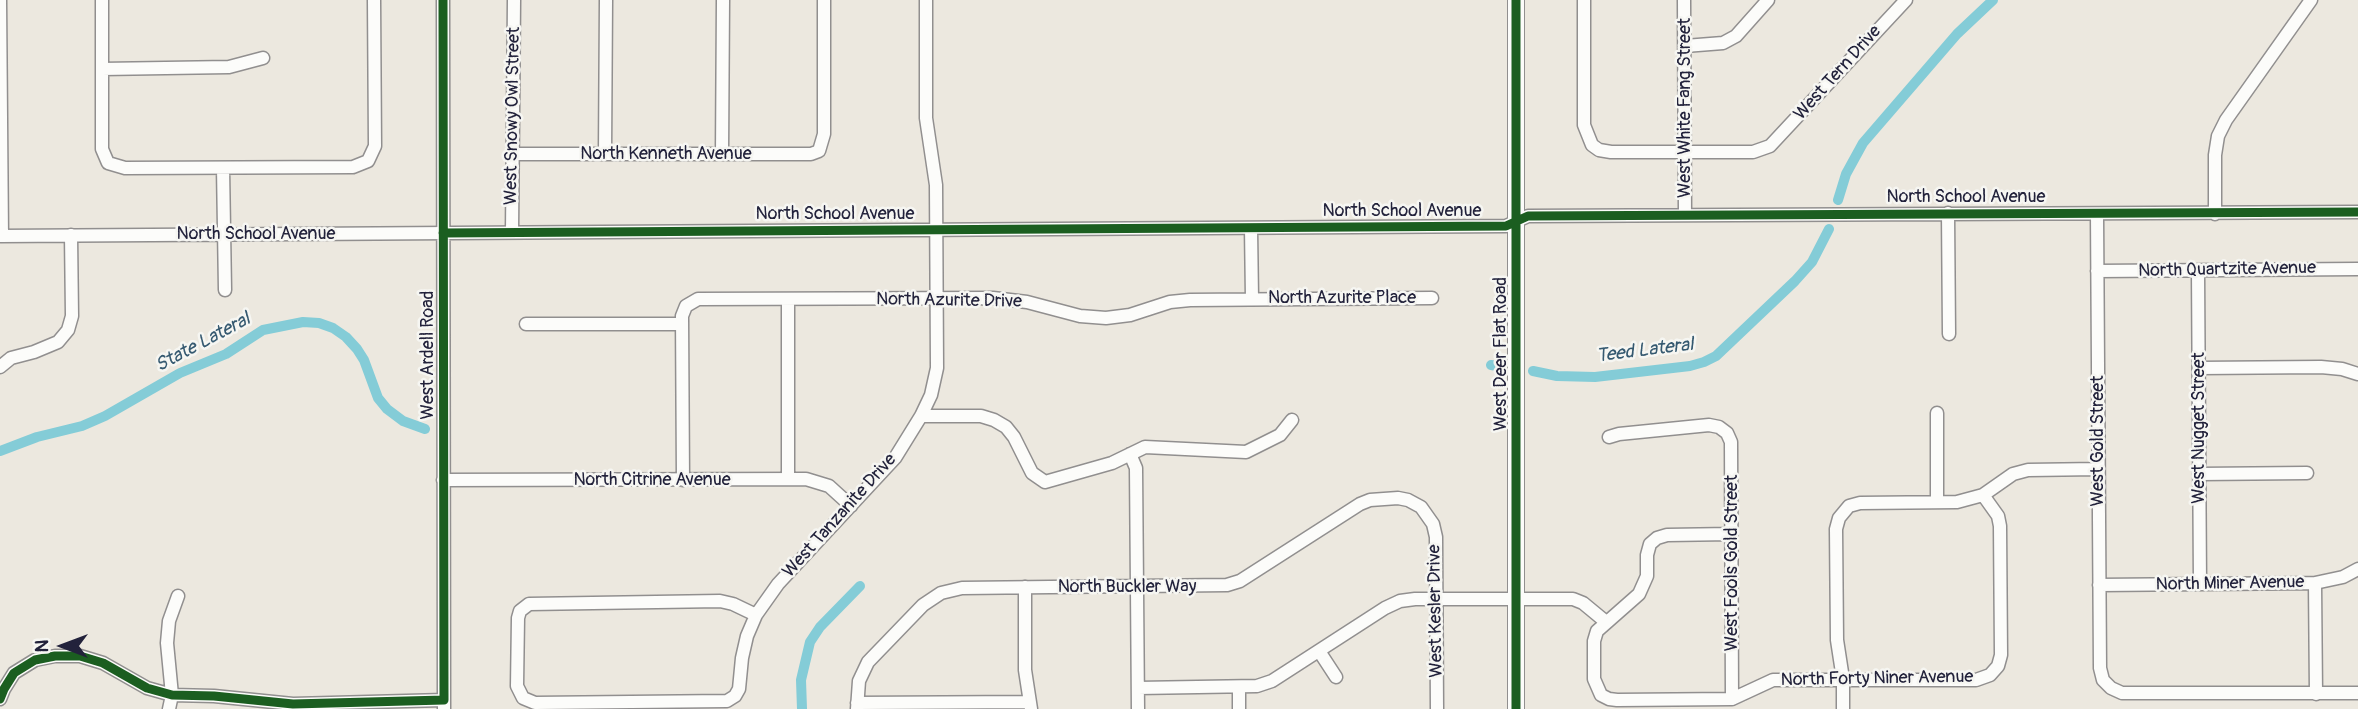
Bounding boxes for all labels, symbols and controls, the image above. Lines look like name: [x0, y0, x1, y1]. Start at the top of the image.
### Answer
street label: West White Fang Street: [1674, 18, 1696, 198]
street label: West Tern Drive: [1790, 21, 1886, 125]
street label: West Snowy Owl Street: [501, 27, 525, 205]
street label: North Kenneth Avenue: [580, 143, 752, 165]
street label: North School Avenue: [1887, 186, 2045, 208]
street label: North School Avenue: [1323, 200, 1481, 222]
street label: North School Avenue: [756, 203, 914, 225]
street label: North School Avenue: [177, 223, 335, 245]
street label: North Quartzite Avenue: [2138, 258, 2316, 282]
street label: West Deer Flat Road: [1490, 277, 1512, 431]
street label: North Azurite Place: [1268, 287, 1416, 309]
street label: North Azurite Drive: [876, 289, 1022, 313]
street label: West Ardell Road: [417, 291, 439, 419]
water label: State Lateral: [152, 308, 254, 378]
water label: Teed Lateral: [1595, 334, 1695, 368]
street label: West Nugget Street: [2188, 352, 2210, 504]
street label: West Gold Street: [2087, 376, 2109, 506]
street label: West Tanzanite Drive: [779, 450, 901, 582]
street label: North Citrine Avenue: [573, 469, 731, 491]
street label: West Fools Gold Street: [1721, 475, 1743, 651]
street label: West Kesler Drive: [1424, 544, 1448, 678]
street label: North Miner Avenue: [2156, 572, 2304, 596]
street label: North Buckler Way: [1058, 576, 1196, 598]
north arrow: [28, 611, 98, 681]
text: N: [30, 640, 54, 652]
street label: North Forty Niner Avenue: [1780, 667, 1974, 691]

